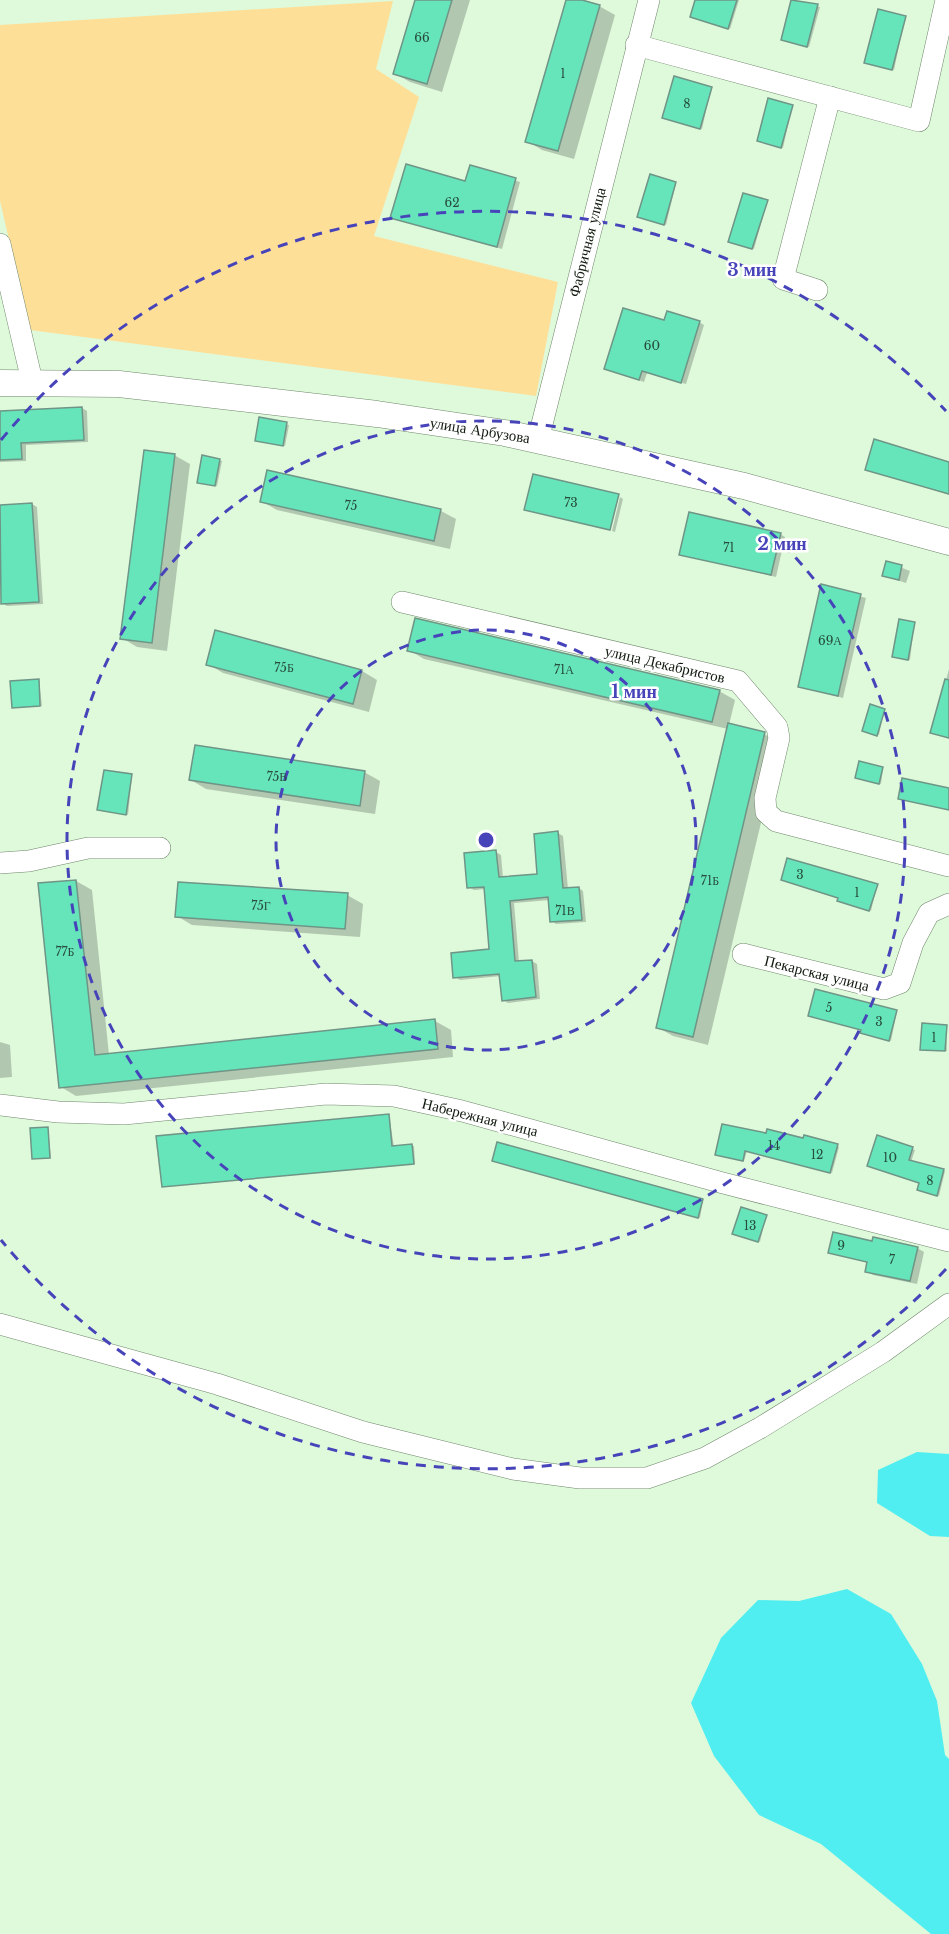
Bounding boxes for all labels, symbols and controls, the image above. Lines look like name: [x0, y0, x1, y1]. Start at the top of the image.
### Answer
house number: 66: [414, 30, 430, 45]
house number: 1: [560, 66, 566, 81]
house number: 8: [683, 96, 691, 111]
street label: Фабричная улица: [564, 185, 610, 299]
house number: 62: [444, 195, 460, 210]
text: 3 мин: [727, 259, 777, 281]
house number: 60: [644, 338, 660, 353]
street label: улица Арбузова: [429, 413, 532, 447]
house number: 73: [564, 495, 578, 510]
house number: 75: [345, 498, 358, 513]
text: 2 мин: [757, 533, 807, 555]
house number: 71: [723, 540, 735, 555]
house number: 69А: [818, 633, 842, 648]
street label: улица Декабристов: [603, 641, 727, 687]
house number: 75Б: [274, 660, 294, 675]
house number: 71А: [554, 662, 574, 677]
text: 1 мин: [611, 681, 657, 703]
house number: 75В: [267, 769, 287, 784]
centre of rings: [476, 830, 496, 850]
house number: 3: [796, 867, 804, 882]
house number: 71Б: [701, 873, 719, 888]
house number: 1: [854, 885, 860, 900]
house number: 75Г: [251, 898, 271, 913]
house number: 71В: [555, 903, 575, 918]
house number: 77Б: [56, 944, 75, 959]
street label: Пекарская улица: [763, 951, 872, 995]
house number: 5: [826, 1000, 833, 1015]
house number: 3: [875, 1014, 883, 1029]
house number: 1: [931, 1030, 937, 1045]
street label: Набережная улица: [420, 1093, 540, 1141]
house number: 14: [768, 1138, 780, 1153]
house number: 12: [811, 1147, 823, 1162]
house number: 10: [883, 1150, 897, 1165]
house number: 8: [926, 1173, 934, 1188]
house number: 13: [744, 1218, 756, 1233]
house number: 9: [837, 1238, 845, 1253]
house number: 7: [889, 1252, 896, 1267]

